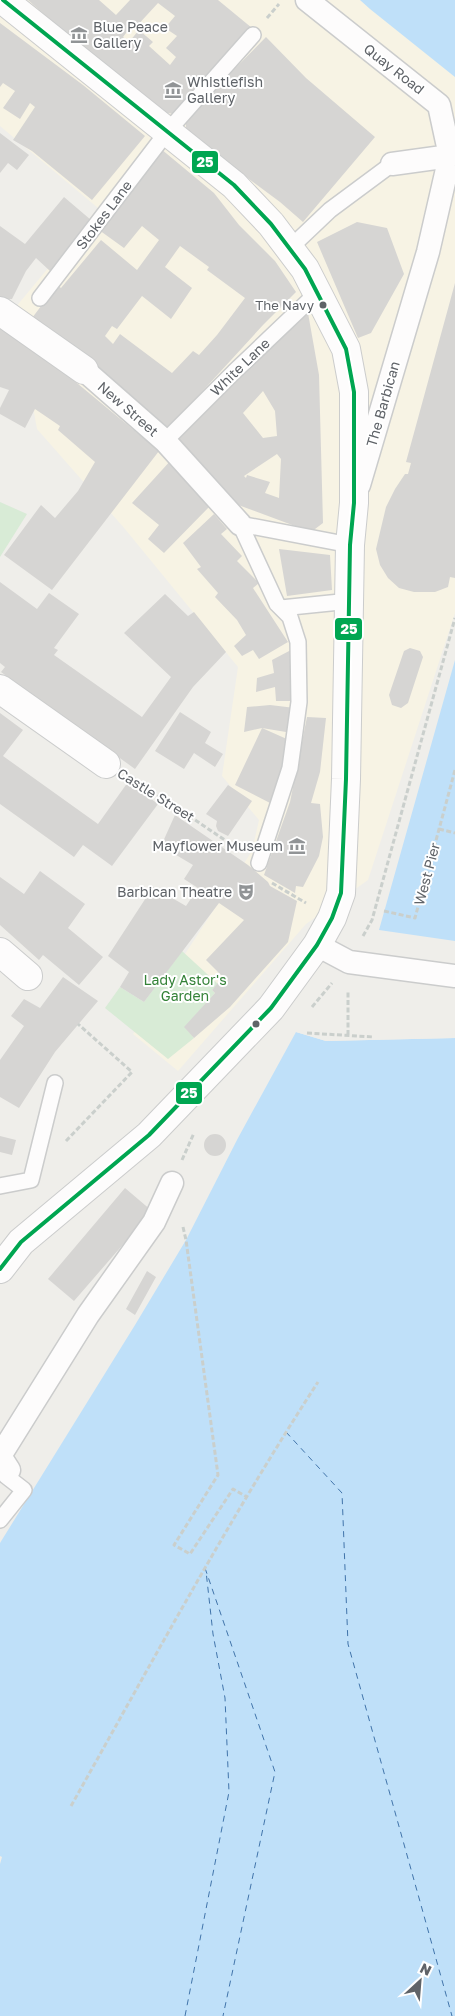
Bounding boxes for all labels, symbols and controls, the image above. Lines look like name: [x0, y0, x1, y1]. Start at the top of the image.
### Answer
place label: Blue Peace Gallery: [93, 18, 168, 51]
museum icon: Blue Peace Gallery: [69, 25, 89, 45]
street label: Quay Road: [361, 40, 428, 98]
place label: Whistlefish Gallery: [187, 73, 263, 106]
museum icon: Whistlefish Gallery: [163, 80, 183, 100]
line badge: 25: [191, 150, 219, 174]
text: 25: [196, 153, 214, 170]
street label: Stokes Lane: [72, 177, 135, 253]
place label: The Navy: [255, 297, 315, 313]
marker: The Navy: [318, 300, 328, 310]
street label: White Lane: [206, 334, 273, 399]
street label: The Barbican: [362, 359, 403, 449]
street label: New Street: [94, 378, 162, 440]
line badge: 25: [334, 617, 363, 641]
text: 25: [340, 620, 358, 637]
street label: Castle Street: [115, 764, 198, 825]
museum icon: Mayflower Museum: [287, 836, 307, 856]
place label: Mayflower Museum: [152, 837, 283, 854]
street label: West Pier: [410, 840, 443, 907]
theatre icon: Barbican Theatre: [236, 882, 256, 902]
place label: Barbican Theatre: [117, 883, 232, 900]
park label: Lady Astor's Garden: [143, 971, 227, 1004]
unlabelled marker: [251, 1019, 261, 1029]
line badge: 25: [175, 1081, 203, 1105]
text: 25: [180, 1084, 198, 1101]
north arrow: [395, 1956, 445, 2006]
text: N: [417, 1959, 434, 1979]

